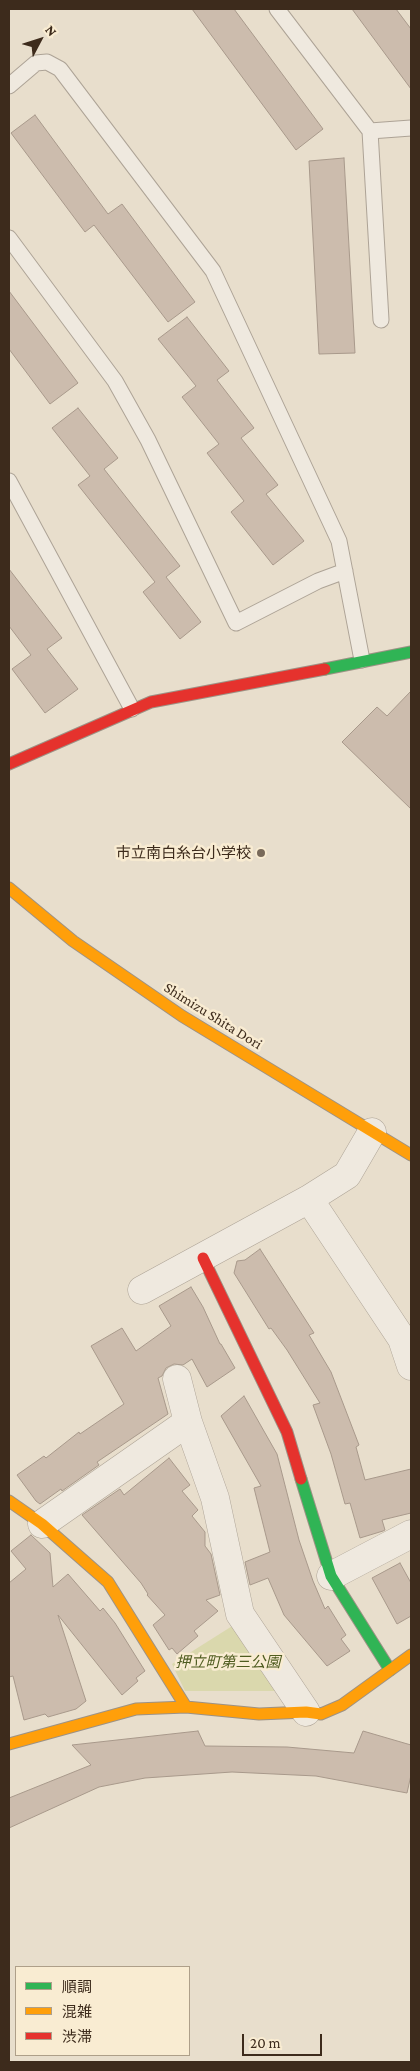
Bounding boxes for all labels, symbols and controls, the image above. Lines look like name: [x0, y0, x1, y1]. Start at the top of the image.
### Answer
north arrow: [15, 15, 65, 65]
text: N: [42, 22, 61, 39]
place label: 市立南白糸台小学校: [116, 844, 251, 862]
marker: 市立南白糸台小学校: [255, 847, 267, 859]
street label: Shimizu Shita Dori: [161, 979, 265, 1053]
park label: 押立町第三公園: [176, 1653, 280, 1671]
legend: [15, 1966, 190, 2056]
text: 順調: [62, 1979, 92, 1995]
text: 混雑: [62, 2004, 92, 2020]
scale bar: [245, 2024, 325, 2056]
text: 渋滞: [62, 2029, 92, 2045]
text: 20 m: [250, 2035, 281, 2051]

